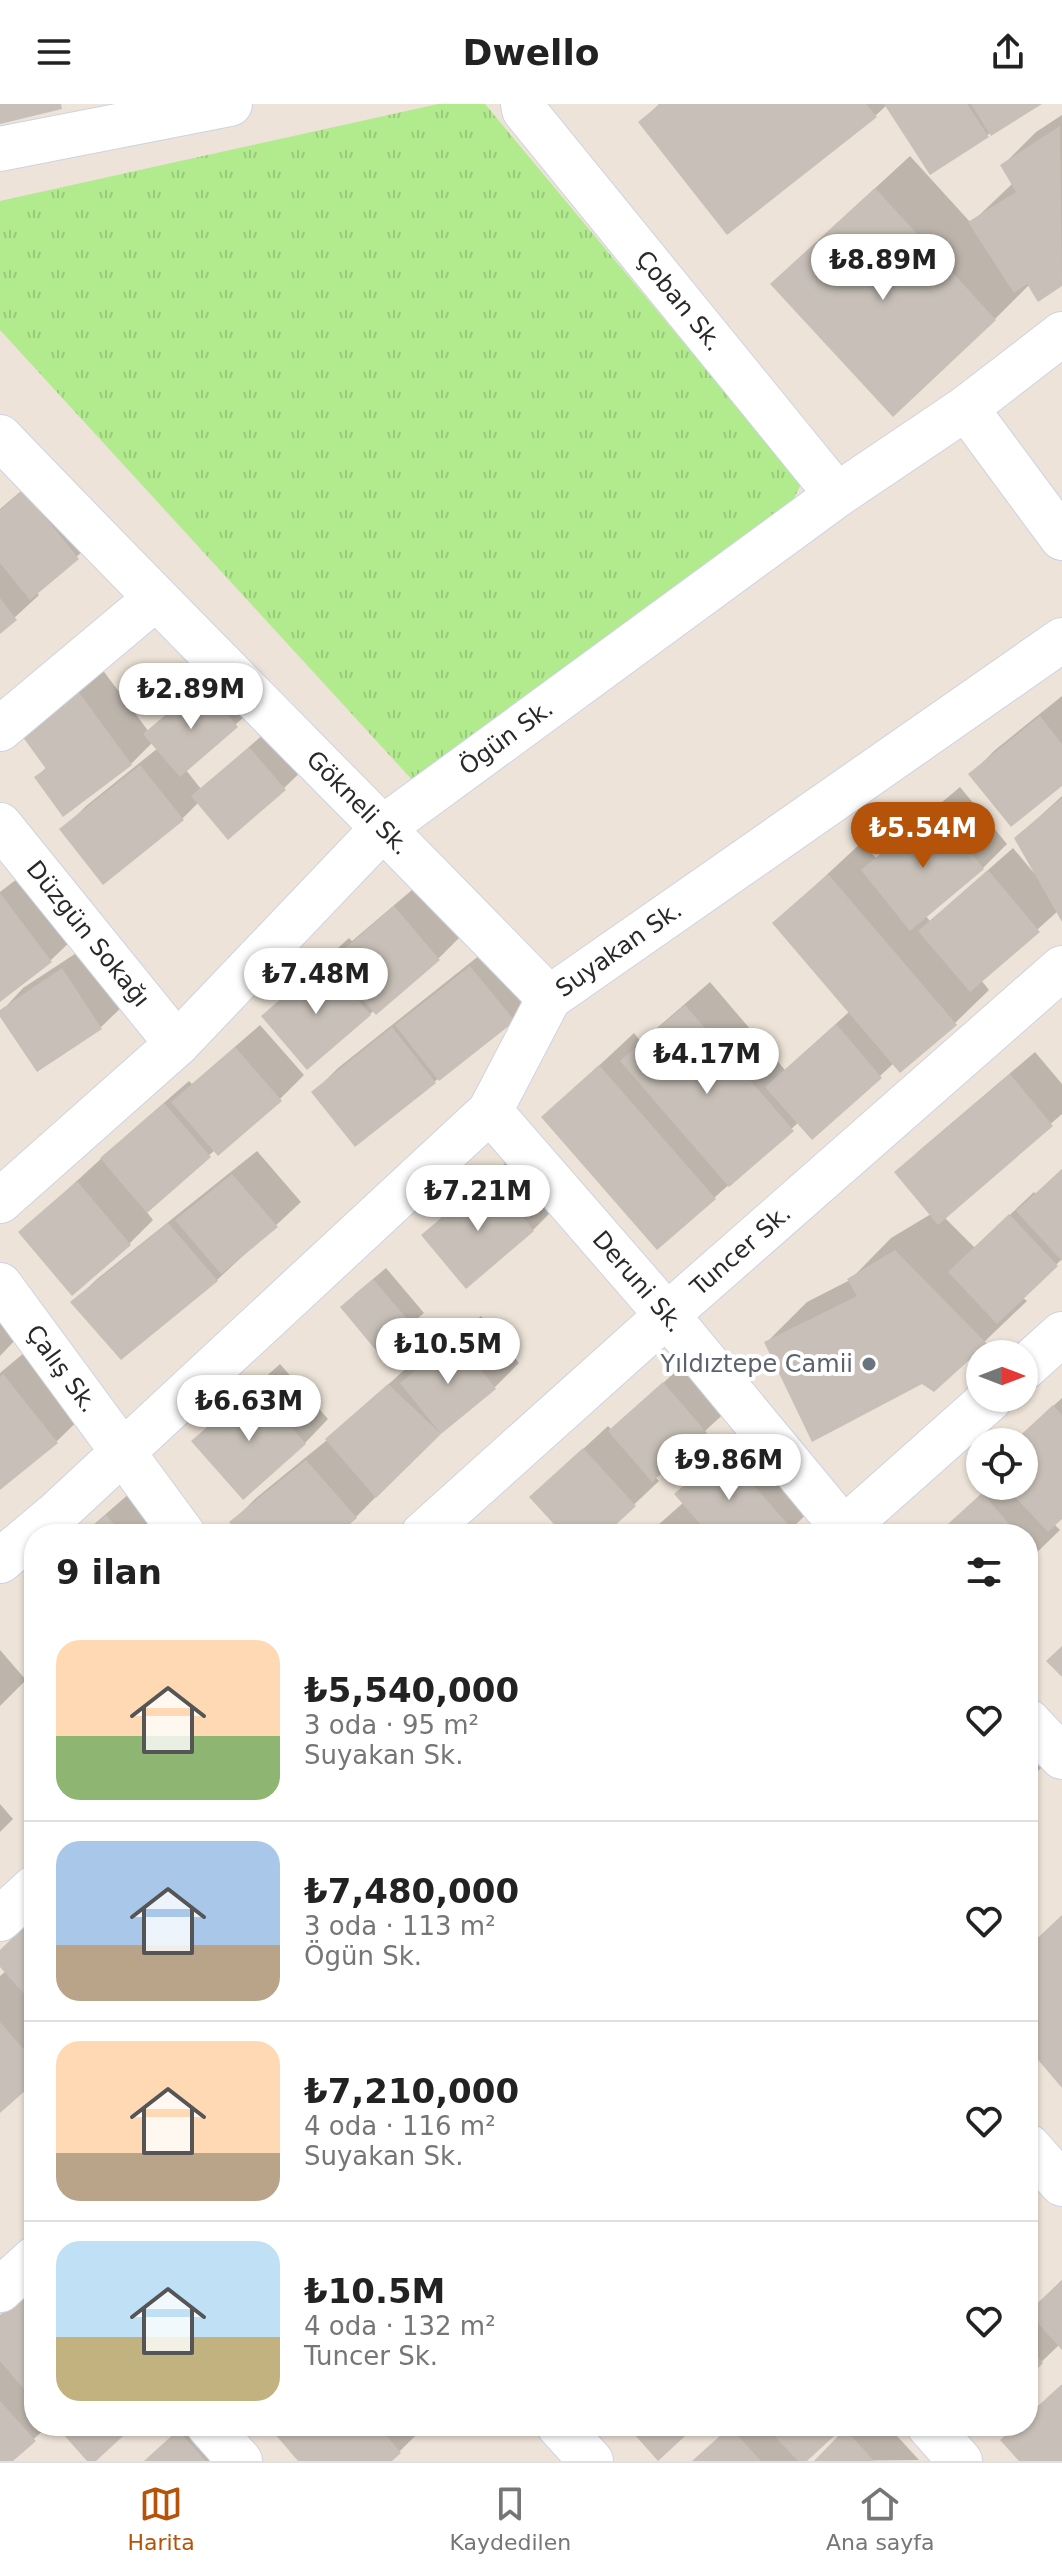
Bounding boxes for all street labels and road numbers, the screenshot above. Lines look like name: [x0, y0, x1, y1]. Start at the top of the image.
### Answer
street label: Çoban Sk.: [630, 245, 728, 357]
street label: Ögün Sk.: [453, 694, 558, 781]
street label: Gökneli Sk.: [301, 745, 415, 861]
street label: Düzgün Sokağı: [21, 855, 155, 1013]
street label: Suyakan Sk.: [550, 896, 687, 1003]
street label: Tuncer Sk.: [684, 1199, 796, 1302]
street label: Deruni Sk.: [587, 1225, 689, 1338]
street label: Çalış Sk.: [20, 1320, 103, 1418]

